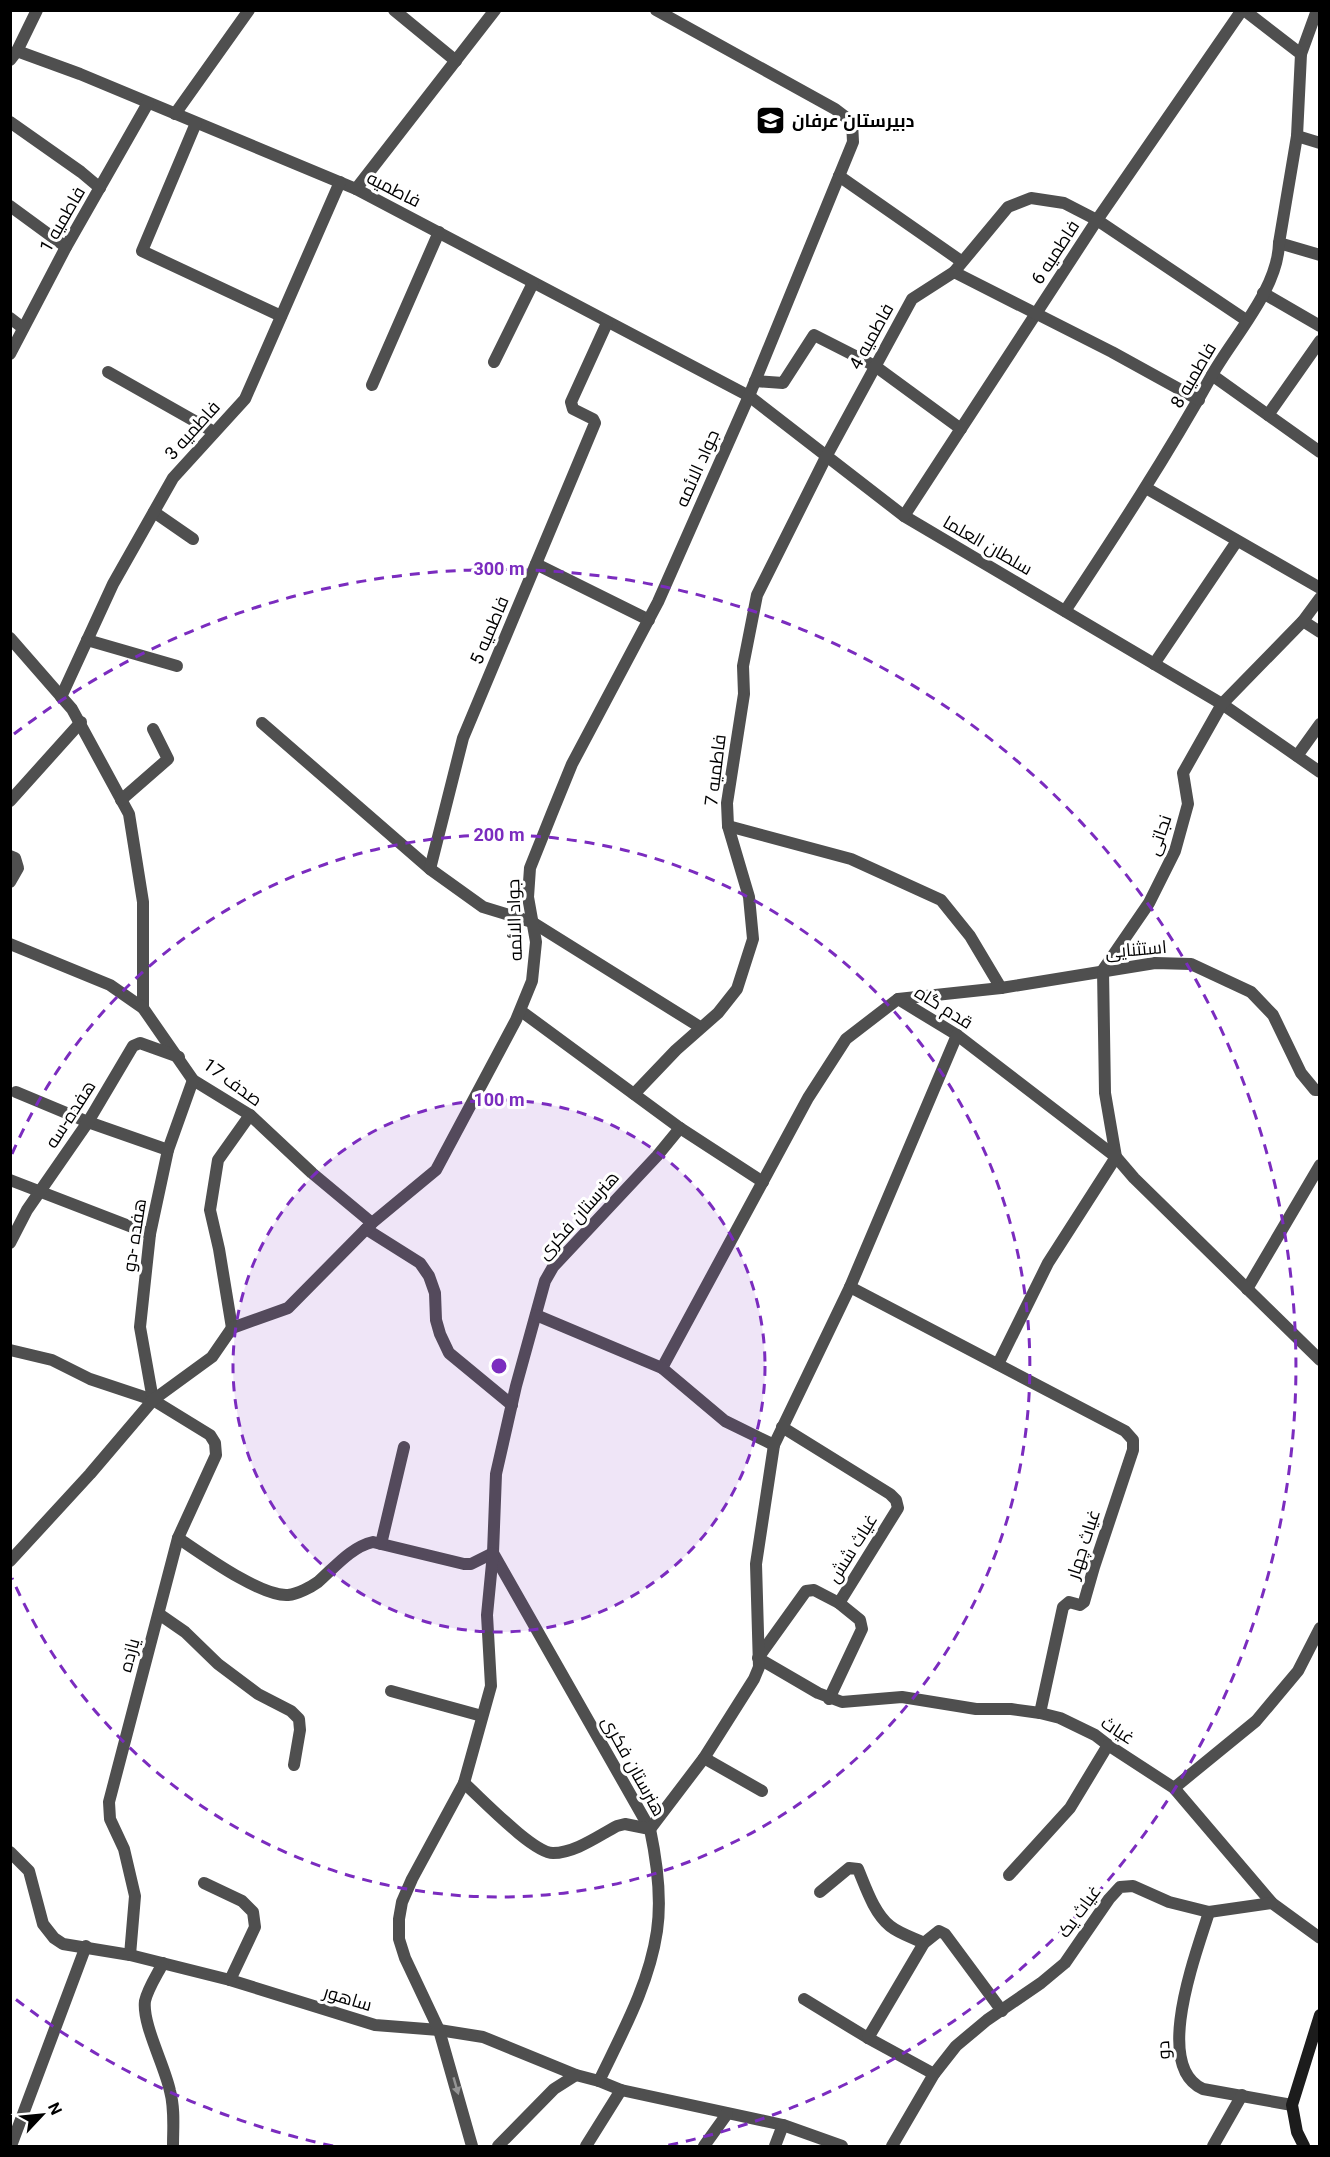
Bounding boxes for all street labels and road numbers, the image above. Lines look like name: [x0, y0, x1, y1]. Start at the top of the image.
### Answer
street label: فاطمیه: [364, 167, 424, 211]
street label: فاطمیه 1: [35, 183, 89, 255]
street label: فاطمیه 6: [1027, 216, 1083, 288]
street label: فاطمیه 4: [844, 299, 898, 373]
street label: فاطمیه 8: [1166, 339, 1220, 411]
street label: فاطمیه 3: [160, 396, 224, 464]
street label: جواد الائمه: [671, 426, 724, 510]
street label: سلطان العلما: [939, 511, 1037, 580]
street label: فاطمیه 5: [465, 593, 513, 667]
street label: فاطمیه 7: [700, 733, 730, 807]
street label: نجاتی: [1142, 812, 1177, 858]
street label: جواد الائمه: [502, 879, 527, 961]
street label: استثنایی: [1104, 936, 1168, 963]
street label: قدم گاه: [910, 981, 977, 1035]
street label: صدف 17: [199, 1054, 267, 1110]
street label: هفده-سه: [40, 1076, 100, 1152]
street label: هنرستان فکری: [533, 1167, 624, 1264]
street label: هفده -دو: [118, 1197, 151, 1273]
street label: غیاث چهار: [1062, 1507, 1106, 1583]
street label: غیاث شش: [823, 1510, 882, 1587]
street label: یازده: [114, 1636, 145, 1674]
street label: هنرستان فکری: [597, 1712, 670, 1820]
street label: غیاث: [1097, 1712, 1139, 1748]
street label: غیاث یک: [1053, 1881, 1105, 1941]
street label: ساهور: [320, 1980, 375, 2016]
street label: دو: [1152, 2040, 1175, 2060]

